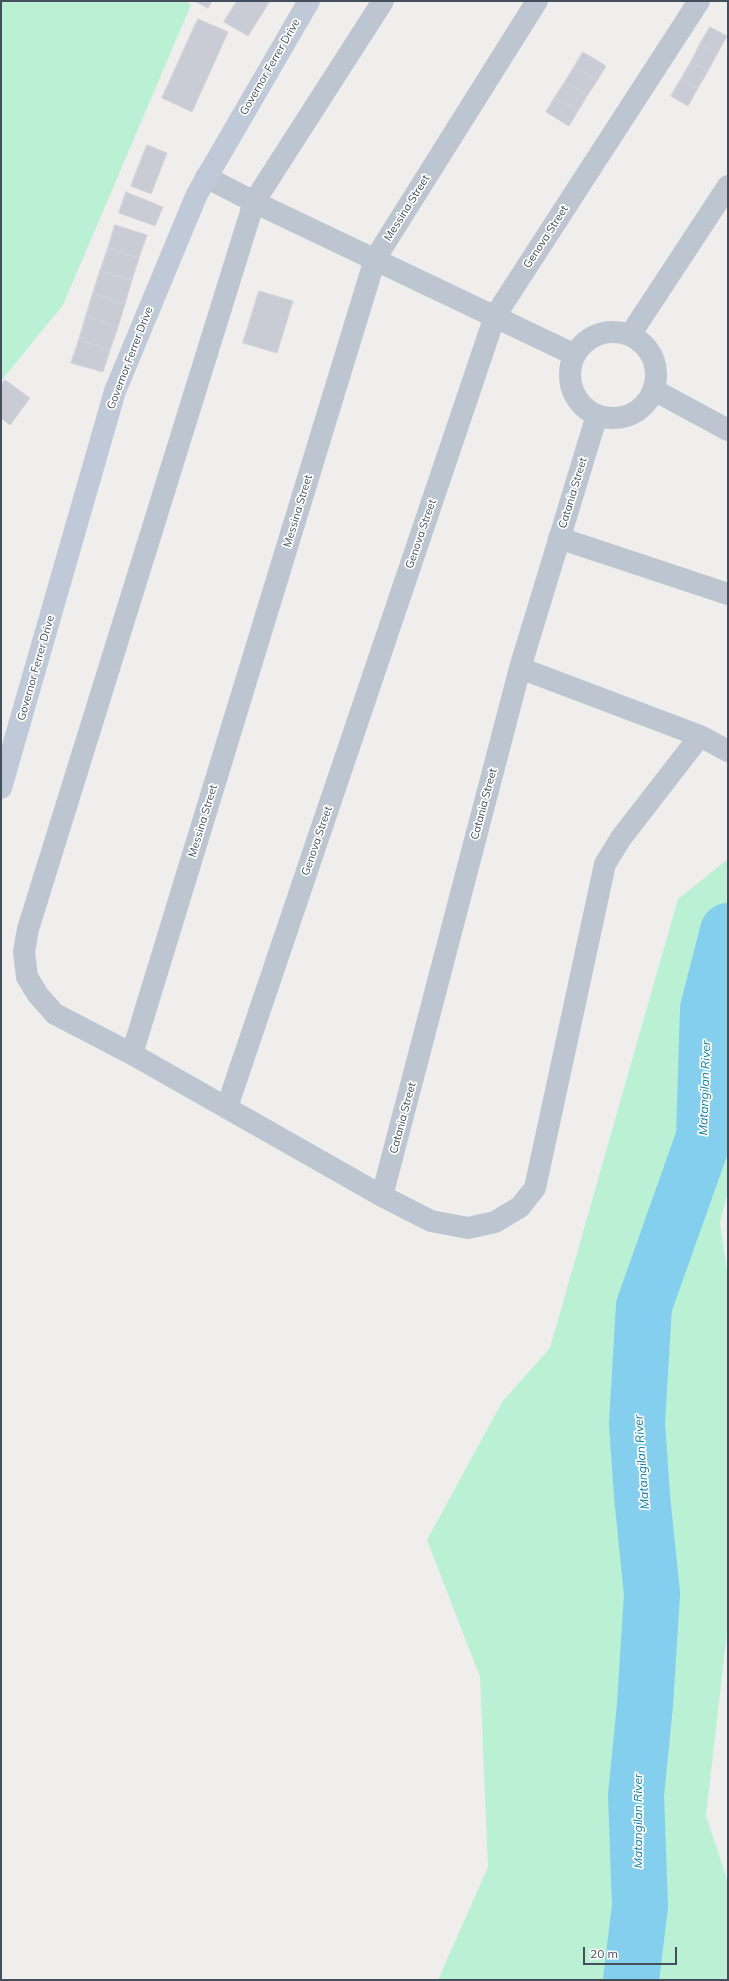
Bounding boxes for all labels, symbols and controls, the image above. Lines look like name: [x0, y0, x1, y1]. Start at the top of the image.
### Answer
street label: Governor Ferrer Drive: [237, 17, 303, 117]
street label: Messina Street: [381, 173, 433, 243]
street label: Genova Street: [521, 203, 571, 271]
street label: Governor Ferrer Drive: [104, 305, 156, 411]
street label: Catania Street: [556, 456, 590, 530]
street label: Messina Street: [281, 473, 315, 549]
street label: Genova Street: [403, 498, 439, 570]
street label: Governor Ferrer Drive: [15, 614, 57, 722]
street label: Catania Street: [468, 767, 500, 841]
street label: Messina Street: [186, 783, 220, 859]
street label: Genova Street: [299, 805, 335, 877]
water label: Matangilan River: [696, 1040, 714, 1136]
street label: Catania Street: [387, 1081, 419, 1155]
water label: Matangilan River: [632, 1414, 652, 1510]
water label: Matangilan River: [631, 1774, 645, 1868]
scale bar: [585, 1939, 679, 1965]
text: 20 m: [590, 1946, 618, 1961]

